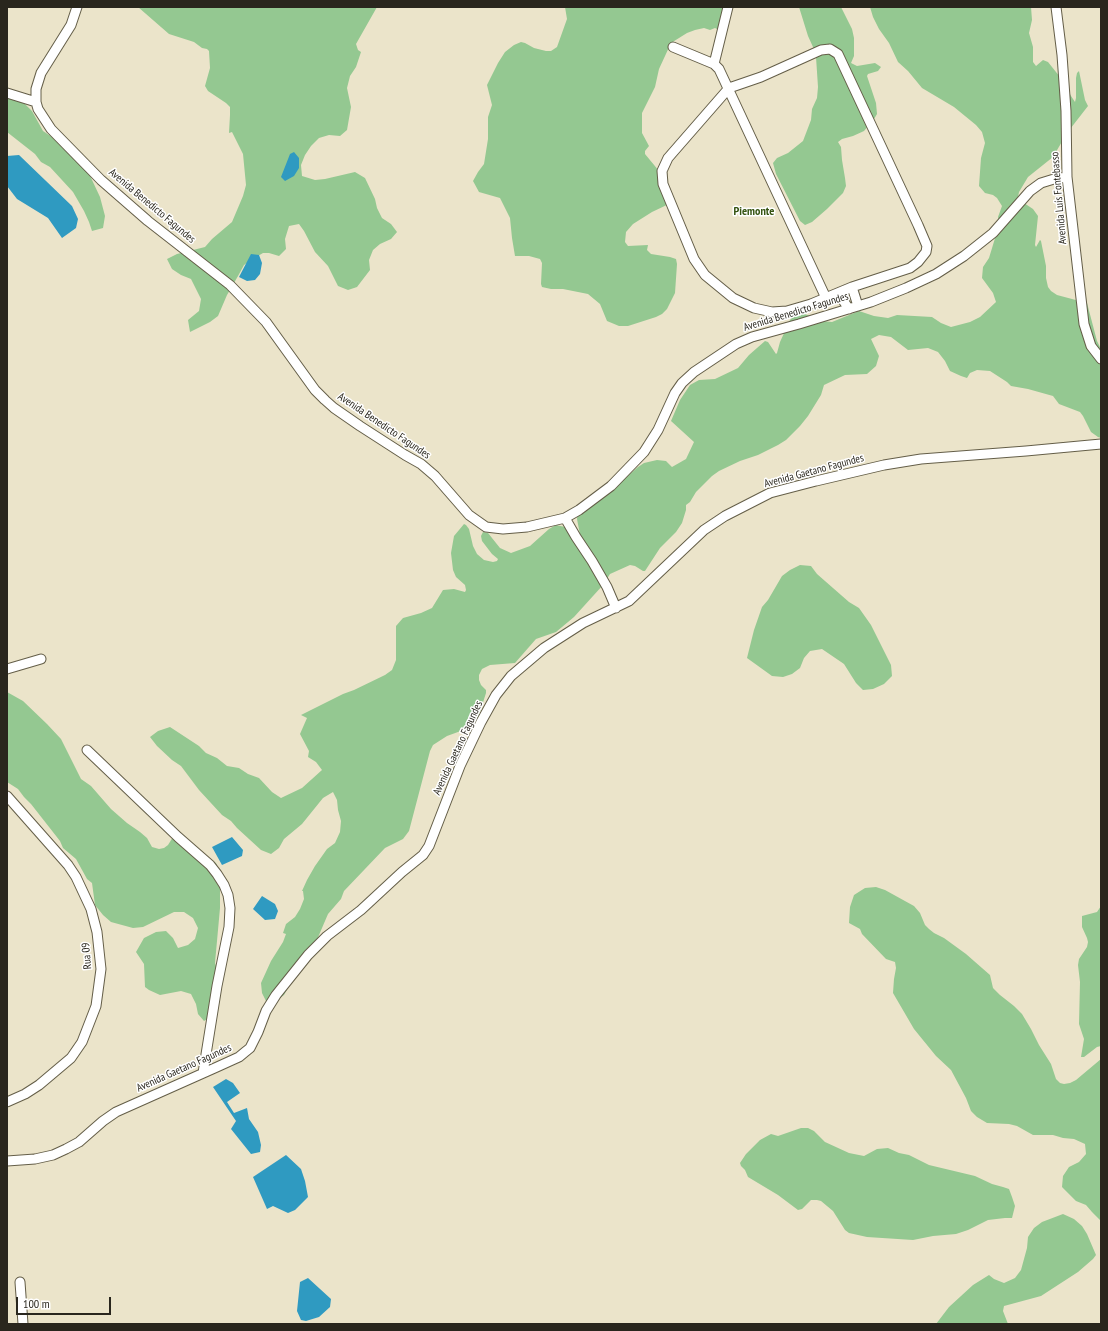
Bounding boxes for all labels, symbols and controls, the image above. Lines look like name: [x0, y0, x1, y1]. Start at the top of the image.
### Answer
street label: Avenida Luís Fontebasso: [1048, 151, 1070, 245]
street label: Avenida Benedicto Fagundes: [106, 166, 198, 246]
district label: Piemonte: [734, 205, 774, 219]
street label: Avenida Benedicto Fagundes: [742, 290, 850, 334]
street label: Avenida Benedicto Fagundes: [335, 390, 433, 462]
street label: Avenida Gaetano Fagundes: [763, 451, 865, 491]
street label: Avenida Gaetano Fagundes: [430, 699, 486, 797]
street label: Rua 09: [79, 942, 95, 970]
street label: Avenida Gaetano Fagundes: [135, 1041, 233, 1095]
scale bar: [18, 1289, 113, 1315]
text: 100 m: [23, 1296, 50, 1311]

